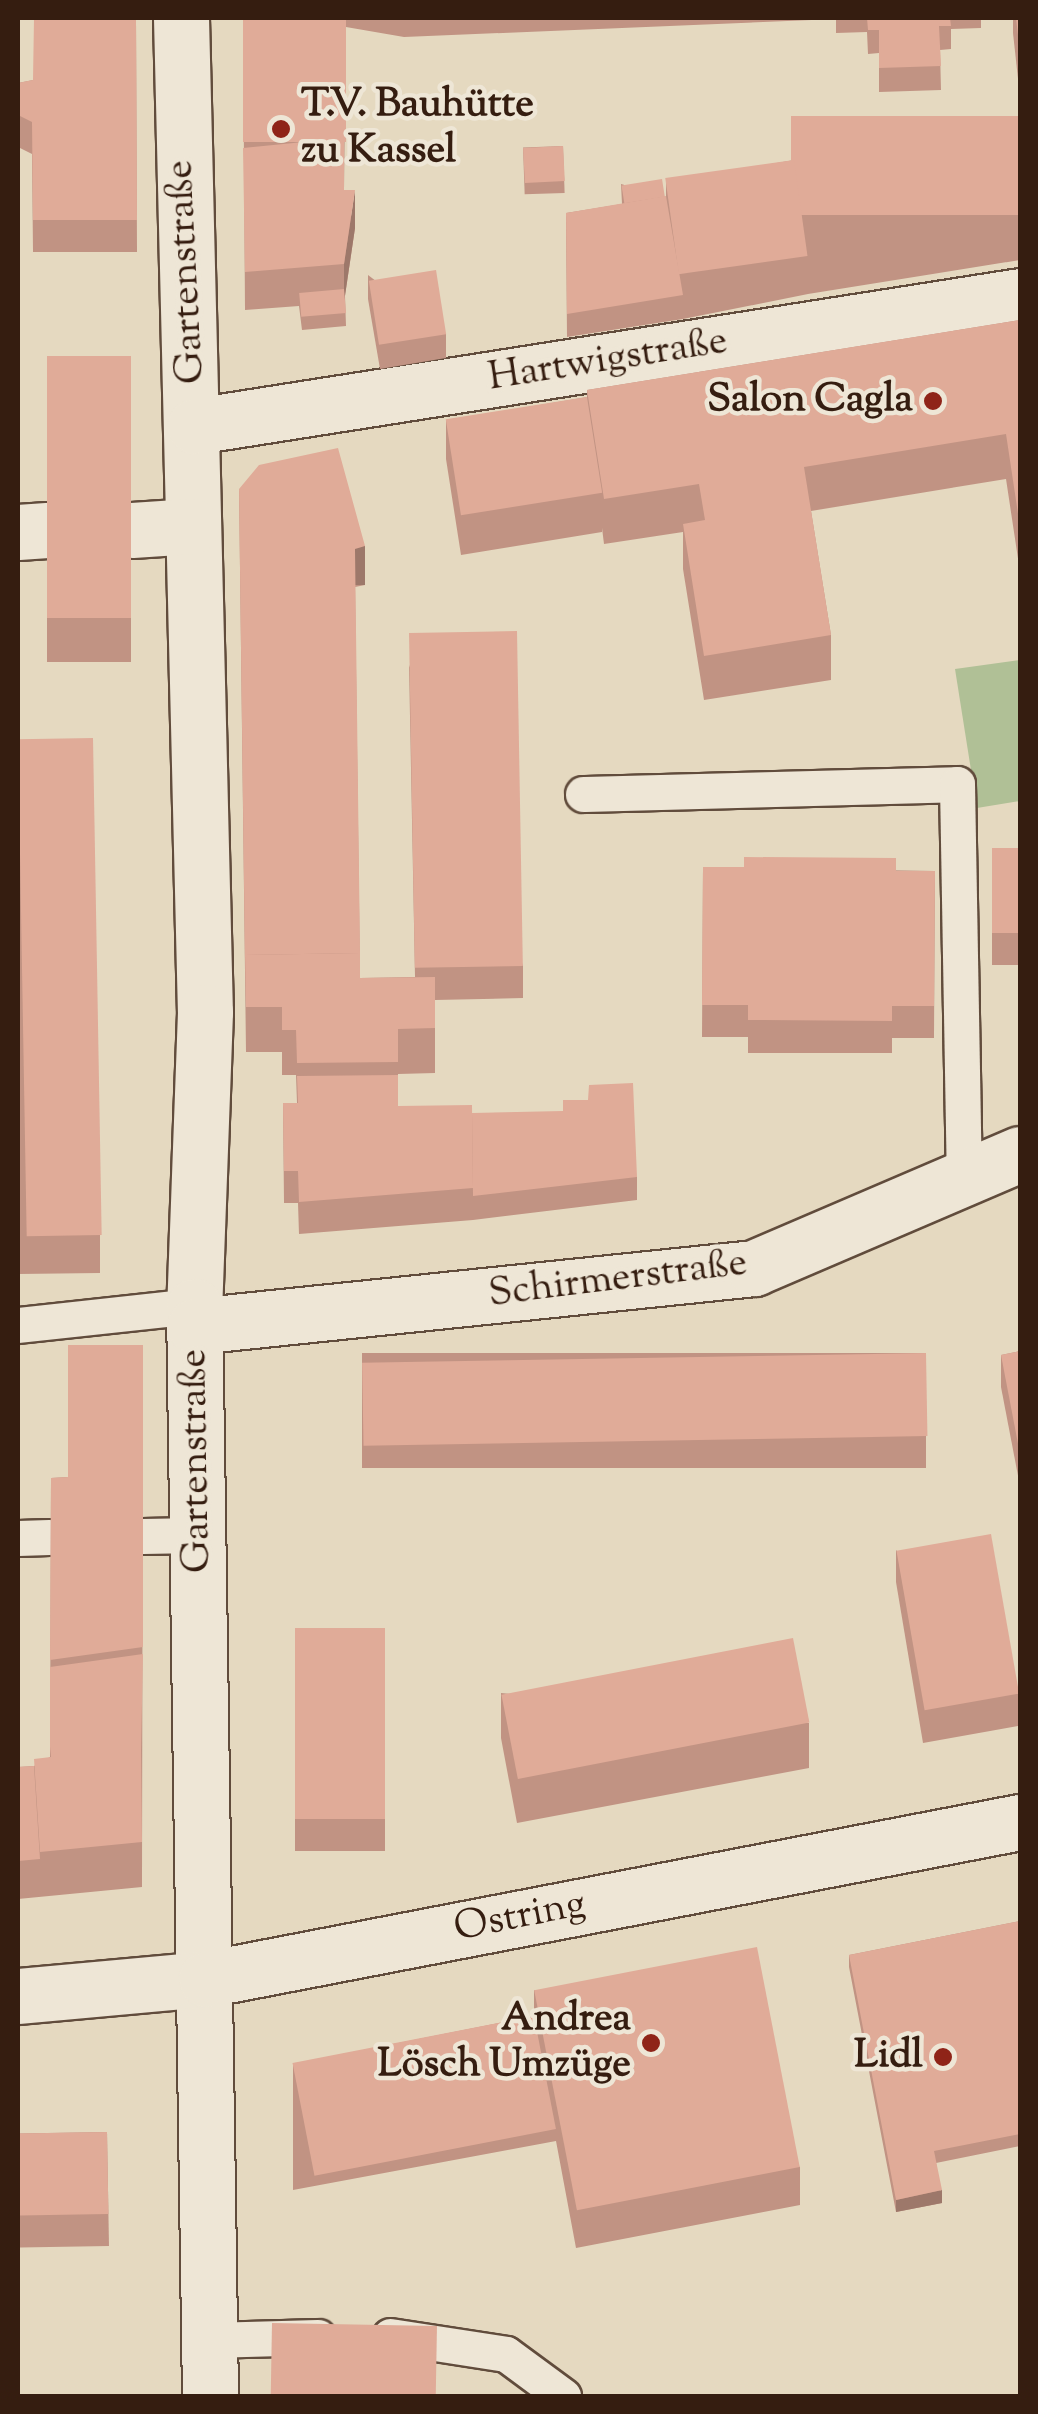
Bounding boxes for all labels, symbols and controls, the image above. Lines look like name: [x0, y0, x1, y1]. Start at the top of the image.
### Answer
place label: T.V. Bauhütte zu Kassel: [301, 82, 534, 176]
marker: T.V. Bauhütte zu Kassel: [270, 118, 292, 140]
street label: Gartenstraße: [157, 159, 217, 385]
street label: Hartwigstraße: [485, 318, 731, 404]
place label: Salon Cagla: [707, 377, 913, 425]
marker: Salon Cagla: [922, 390, 944, 412]
street label: Schirmerstraße: [486, 1240, 750, 1320]
street label: Gartenstraße: [171, 1349, 223, 1573]
street label: Ostring: [450, 1882, 590, 1954]
place label: Andrea Lösch Umzüge: [378, 1996, 631, 2090]
marker: Andrea Lösch Umzüge: [640, 2032, 662, 2054]
place label: Lidl: [854, 2033, 923, 2081]
marker: Lidl: [932, 2046, 954, 2068]

